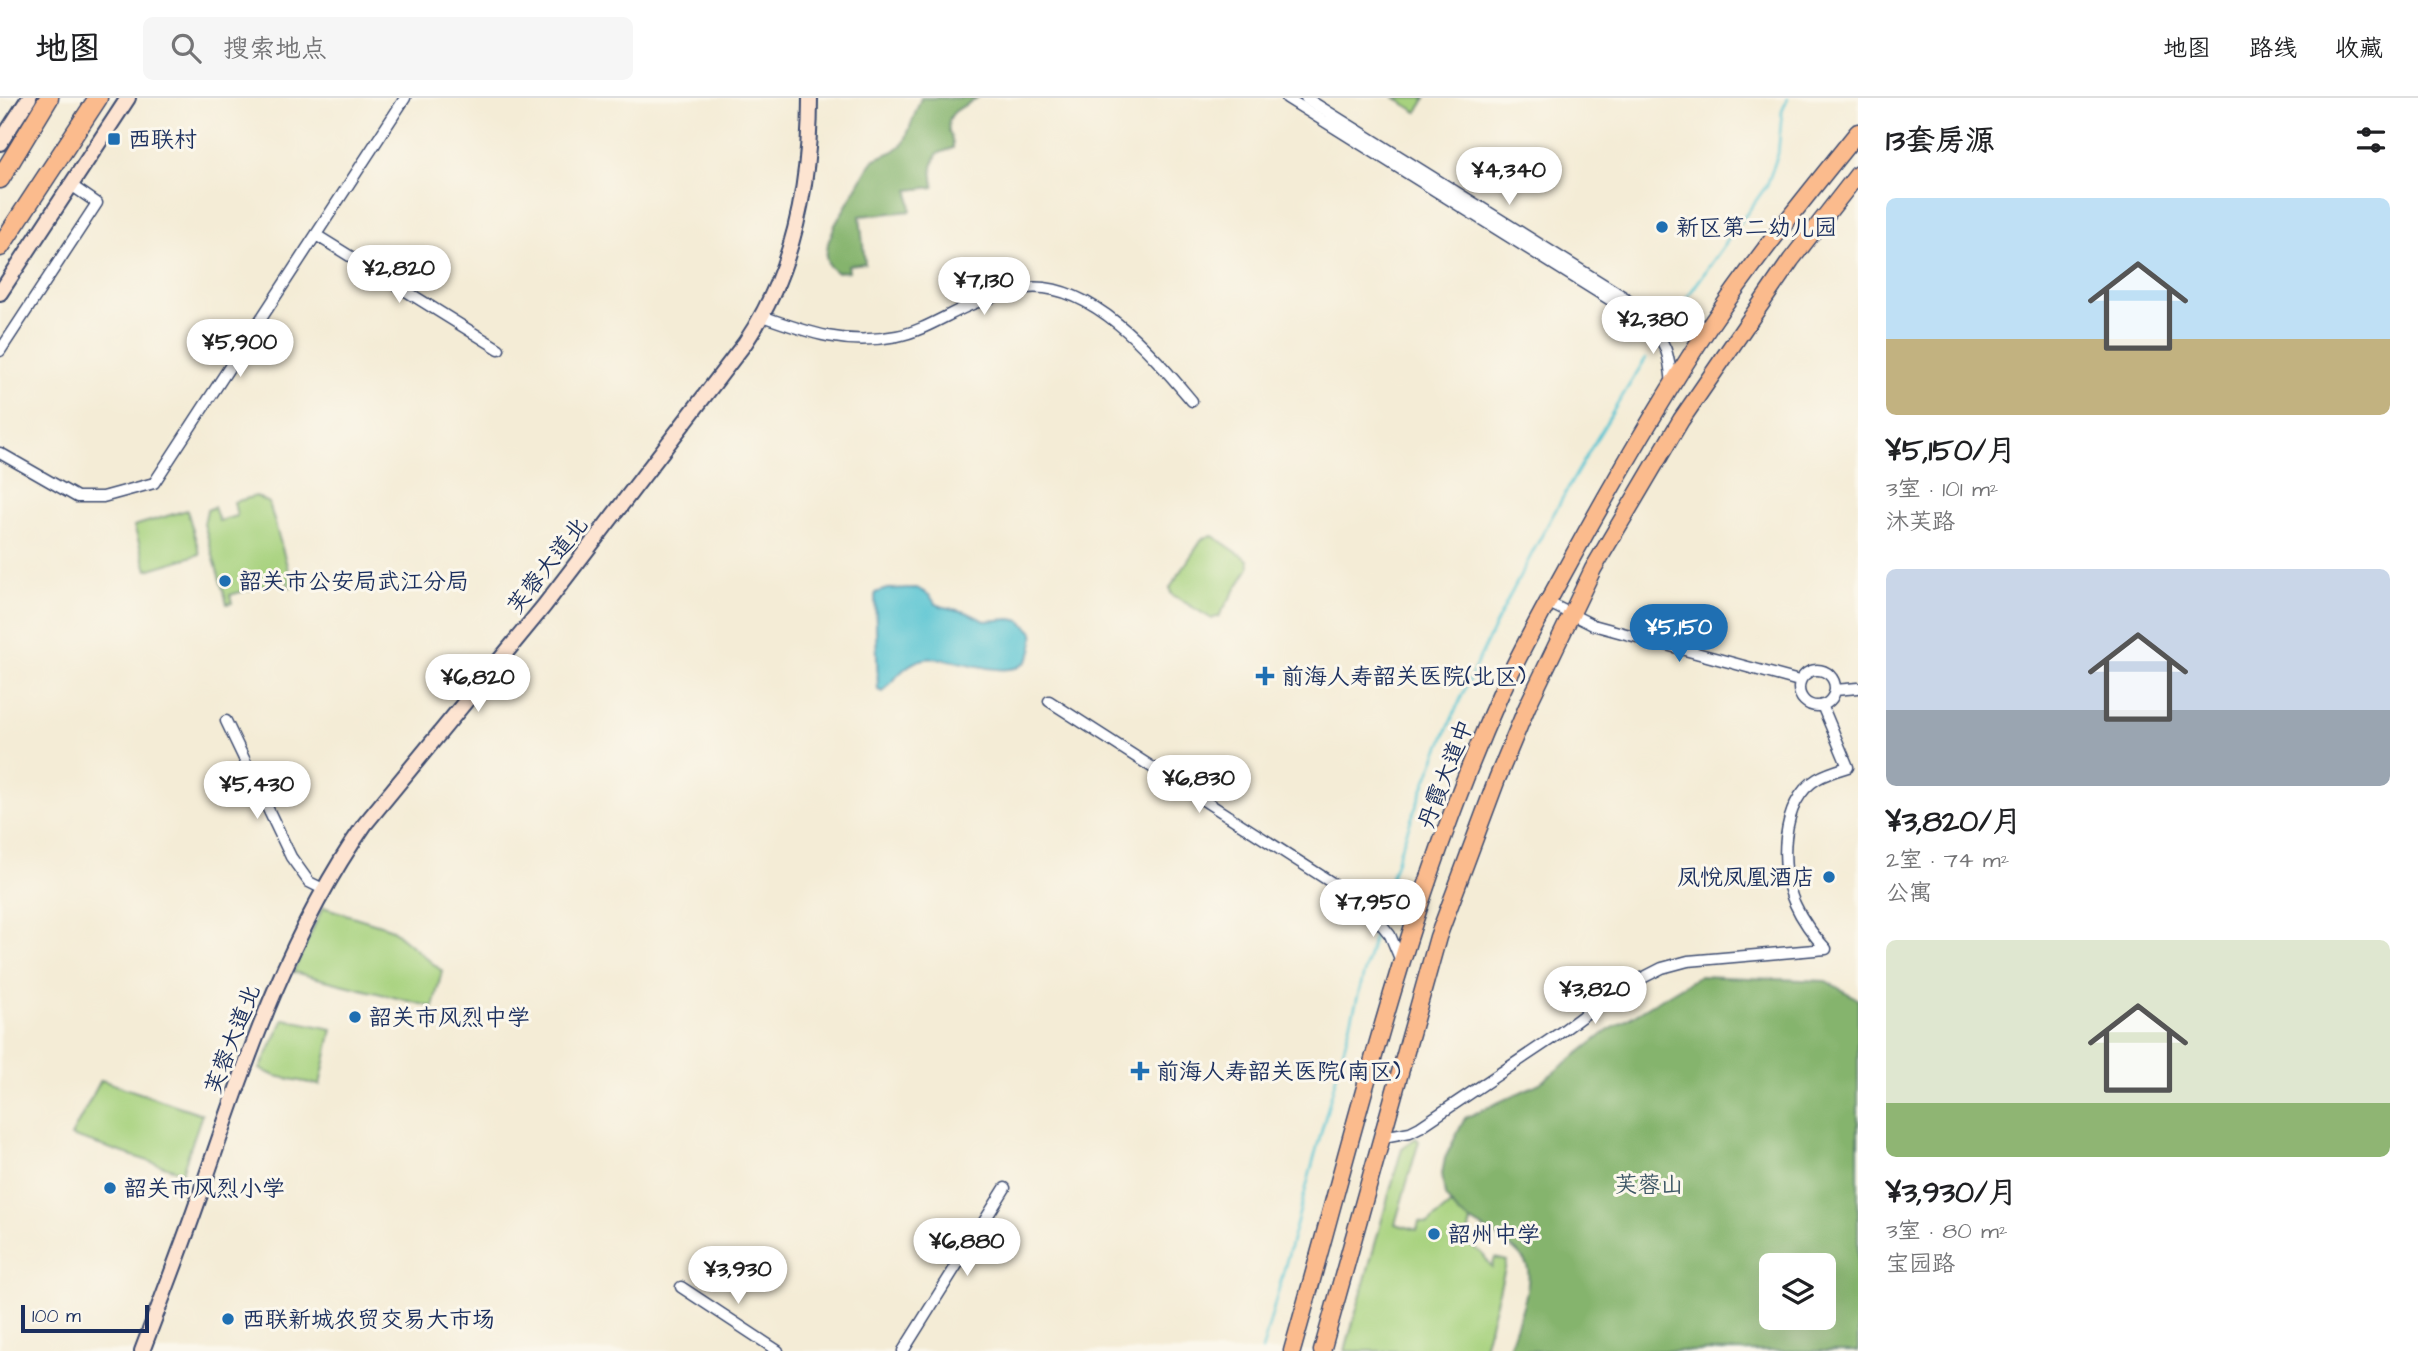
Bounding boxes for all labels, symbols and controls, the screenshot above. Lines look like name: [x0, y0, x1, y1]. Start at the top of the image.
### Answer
search box: [143, 17, 633, 80]
text: 地图: [35, 26, 101, 72]
icon: search: [167, 29, 205, 67]
text: 搜索地点: [223, 31, 327, 67]
text: 地图: [2163, 32, 2211, 66]
text: 路线: [2249, 32, 2297, 66]
text: 收藏: [2335, 32, 2383, 66]
text: 13套房源: [1886, 120, 1995, 162]
icon: filters: [2352, 121, 2390, 159]
place label: 西联村: [128, 124, 197, 156]
marker: 西联村: [106, 131, 122, 147]
pin: ¥4,340: [1452, 148, 1566, 207]
text: ¥4,340: [1472, 154, 1546, 186]
place label: 新区第二幼儿园: [1676, 212, 1837, 244]
marker: 新区第二幼儿园: [1654, 219, 1670, 235]
icon: home: [2075, 243, 2201, 369]
pin: ¥2,820: [342, 246, 456, 305]
text: ¥2,820: [363, 252, 435, 284]
pin: ¥7,130: [927, 258, 1041, 317]
text: ¥7,130: [954, 264, 1014, 296]
pin: ¥2,380: [1596, 296, 1710, 356]
text: ¥2,380: [1618, 303, 1688, 335]
pin: ¥5,900: [183, 320, 297, 379]
text: ¥5,900: [203, 326, 277, 358]
text: ¥5,150/月: [1886, 430, 2016, 472]
text: 3室 · 101 m²: [1886, 473, 1998, 505]
text: 沐芙路: [1886, 506, 1955, 538]
street label: 芙蓉大道北: [500, 510, 596, 621]
place label: 韶关市公安局武江分局: [239, 566, 469, 598]
marker: 韶关市公安局武江分局: [217, 573, 233, 589]
pin: ¥5,150: [1622, 604, 1736, 664]
text: ¥5,150: [1646, 611, 1712, 643]
icon: home: [2075, 614, 2201, 740]
pin: ¥6,820: [421, 654, 535, 714]
text: ¥6,820: [441, 661, 515, 693]
place label: 前海人寿韶关医院(北区): [1281, 661, 1526, 693]
marker: 前海人寿韶关医院(北区): [1255, 666, 1275, 686]
street label: 丹霞大道中: [1410, 715, 1481, 834]
pin: ¥6,830: [1142, 756, 1256, 815]
pin: ¥5,430: [200, 762, 314, 821]
text: ¥6,830: [1163, 762, 1235, 794]
text: ¥5,430: [220, 768, 294, 800]
text: ¥3,820/月: [1886, 801, 2022, 843]
text: 2室 · 74 m²: [1886, 844, 2009, 876]
place label: 凤悦凤凰酒店: [1677, 862, 1815, 894]
marker: 凤悦凤凰酒店: [1821, 869, 1837, 885]
text: 公寓: [1886, 877, 1932, 909]
pin: ¥7,950: [1316, 880, 1430, 939]
text: ¥7,950: [1336, 886, 1410, 918]
pin: ¥3,820: [1538, 967, 1652, 1026]
text: ¥3,820: [1560, 973, 1630, 1005]
street label: 芙蓉大道北: [197, 980, 268, 1099]
icon: home: [2075, 985, 2201, 1111]
place label: 韶关市风烈中学: [369, 1002, 530, 1034]
marker: 韶关市风烈中学: [347, 1009, 363, 1025]
place label: 前海人寿韶关医院(南区): [1156, 1056, 1401, 1088]
marker: 前海人寿韶关医院(南区): [1130, 1061, 1150, 1081]
park label: 芙蓉山: [1615, 1169, 1684, 1201]
text: ¥3,930/月: [1886, 1172, 2018, 1214]
place label: 韶关市风烈小学: [124, 1173, 285, 1205]
marker: 韶关市风烈小学: [102, 1180, 118, 1196]
text: 3室 · 80 m²: [1886, 1215, 2008, 1247]
pin: ¥6,880: [910, 1218, 1024, 1278]
place label: 韶州中学: [1448, 1219, 1540, 1251]
text: ¥6,880: [929, 1225, 1005, 1257]
marker: 韶州中学: [1426, 1226, 1442, 1242]
pin: ¥3,930: [681, 1246, 795, 1306]
text: 宝园路: [1886, 1248, 1955, 1280]
text: ¥3,930: [704, 1253, 772, 1285]
map controls: [1759, 1253, 1836, 1330]
button: layers: [1759, 1253, 1836, 1330]
scale bar: [21, 1302, 149, 1334]
text: 100 m: [32, 1303, 81, 1330]
place label: 西联新城农贸交易大市场: [242, 1304, 495, 1336]
marker: 西联新城农贸交易大市场: [220, 1311, 236, 1327]

